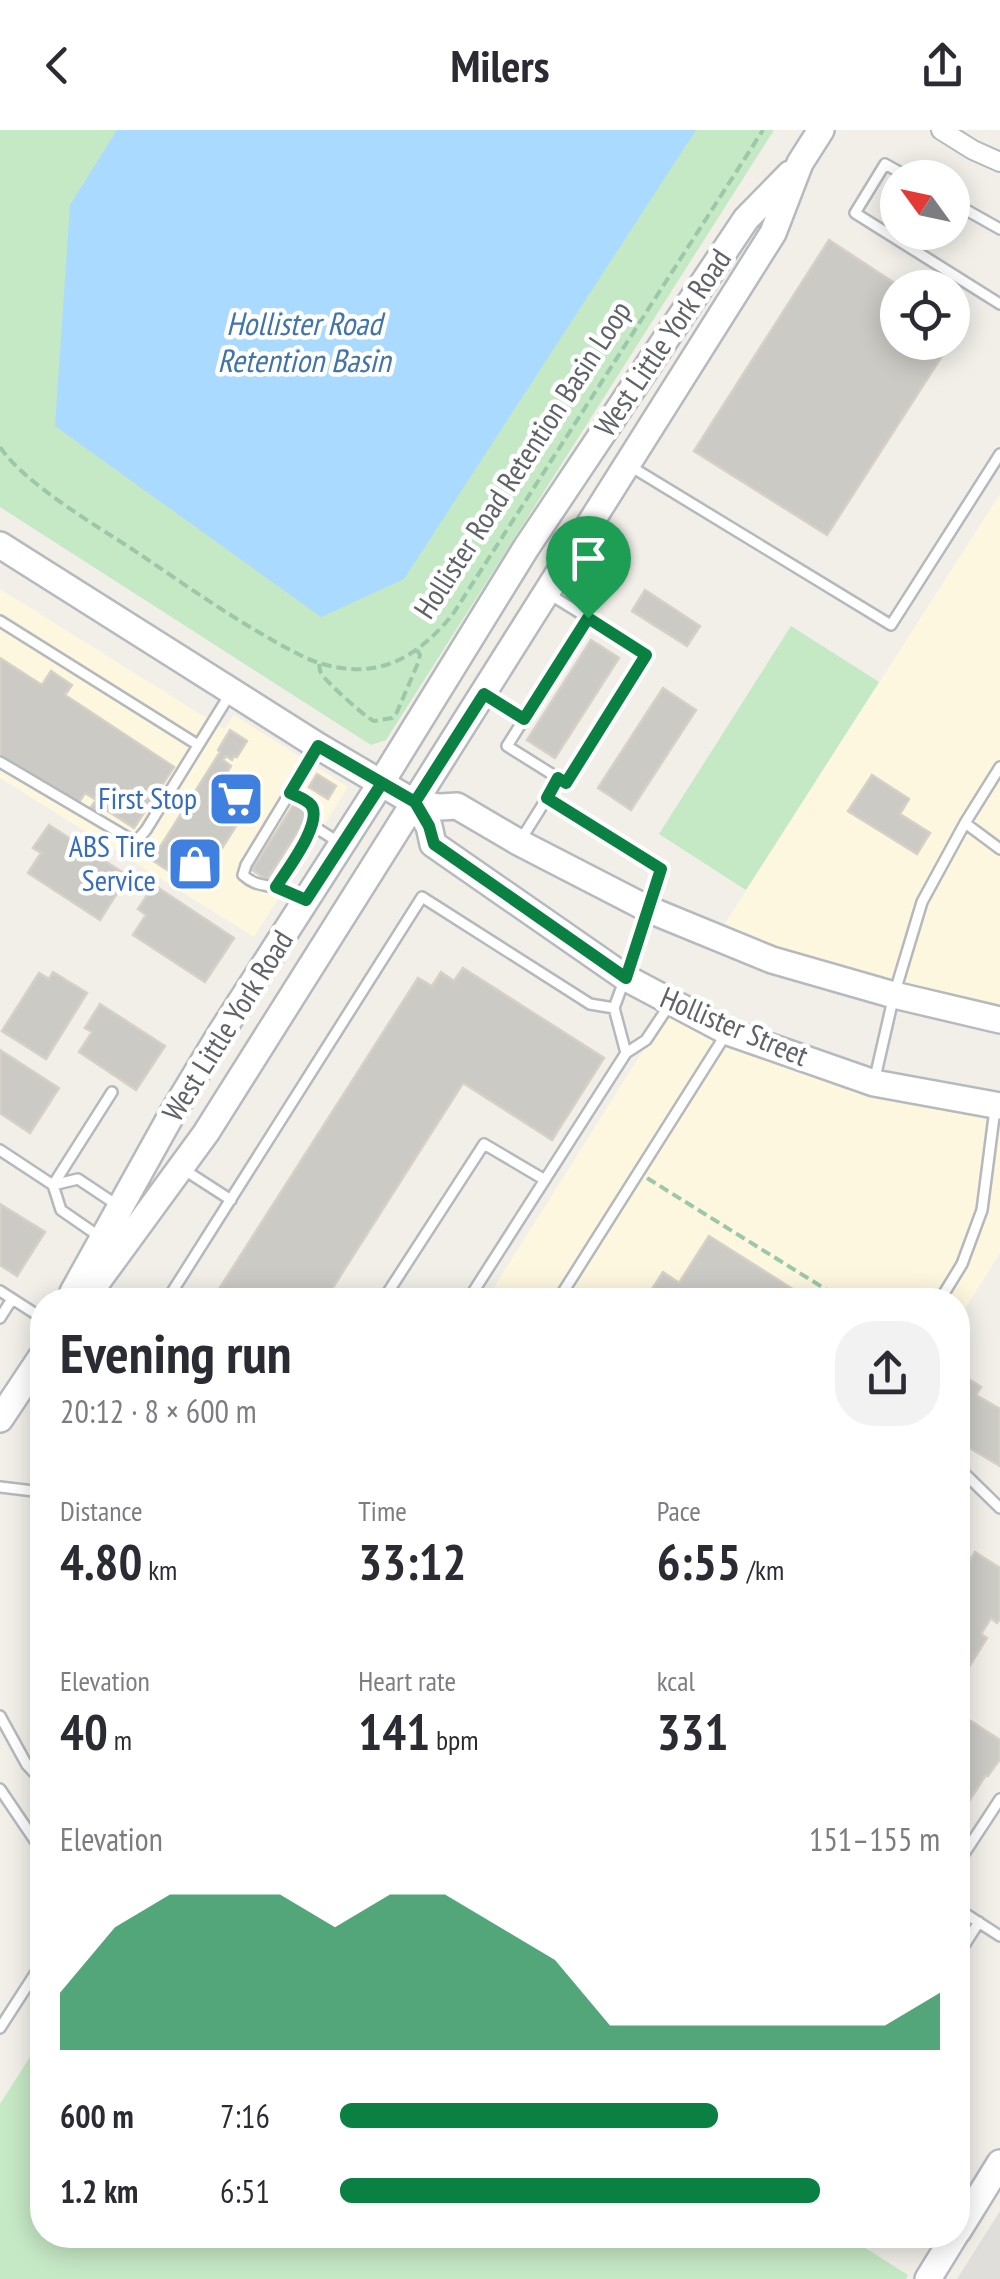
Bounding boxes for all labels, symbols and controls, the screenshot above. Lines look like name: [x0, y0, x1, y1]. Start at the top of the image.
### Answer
text: Milers: [450, 36, 550, 94]
icon: back: [30, 38, 85, 93]
icon: share: [915, 38, 970, 93]
north arrow: [880, 160, 970, 250]
map controls: [880, 160, 970, 360]
street label: West Little York Road: [585, 241, 739, 443]
button: locate: [880, 270, 970, 360]
street label: Hollister Road Retention Basin Loop: [404, 293, 639, 625]
water label: Hollister Road Retention Basin: [217, 302, 393, 381]
pin: [546, 516, 631, 619]
icon: arrive: [561, 531, 616, 586]
supermarket icon: First Stop: [206, 769, 266, 829]
place label: First Stop: [98, 778, 197, 817]
place label: ABS Tire Service: [69, 826, 156, 899]
shop icon: ABS Tire Service: [165, 834, 225, 894]
street label: West Little York Road: [152, 923, 301, 1128]
street label: Hollister Street: [655, 977, 815, 1074]
text: Evening run: [60, 1317, 292, 1388]
button: share: [835, 1321, 940, 1426]
text: 20:12 · 8 × 600 m: [60, 1390, 257, 1432]
text: Distance: [60, 1492, 143, 1529]
text: Time: [358, 1492, 407, 1529]
text: Pace: [657, 1492, 701, 1529]
text: 4.80: [60, 1529, 142, 1594]
text: 33:12: [358, 1529, 466, 1594]
text: 6:55: [657, 1529, 741, 1594]
text: km: [142, 1551, 177, 1588]
text: /km: [741, 1551, 784, 1588]
text: Elevation: [60, 1662, 150, 1699]
text: Heart rate: [358, 1662, 456, 1699]
text: kcal: [657, 1662, 695, 1699]
text: 40: [60, 1699, 108, 1764]
text: 141: [358, 1699, 430, 1764]
text: 331: [657, 1699, 728, 1764]
text: m: [108, 1721, 132, 1758]
text: bpm: [430, 1721, 479, 1758]
text: Elevation: [60, 1818, 163, 1860]
text: 151–155 m: [809, 1818, 940, 1860]
text: 600 m: [60, 2095, 134, 2137]
text: 7:16: [220, 2095, 270, 2137]
text: 1.2 km: [60, 2170, 138, 2212]
text: 6:51: [220, 2170, 270, 2212]

